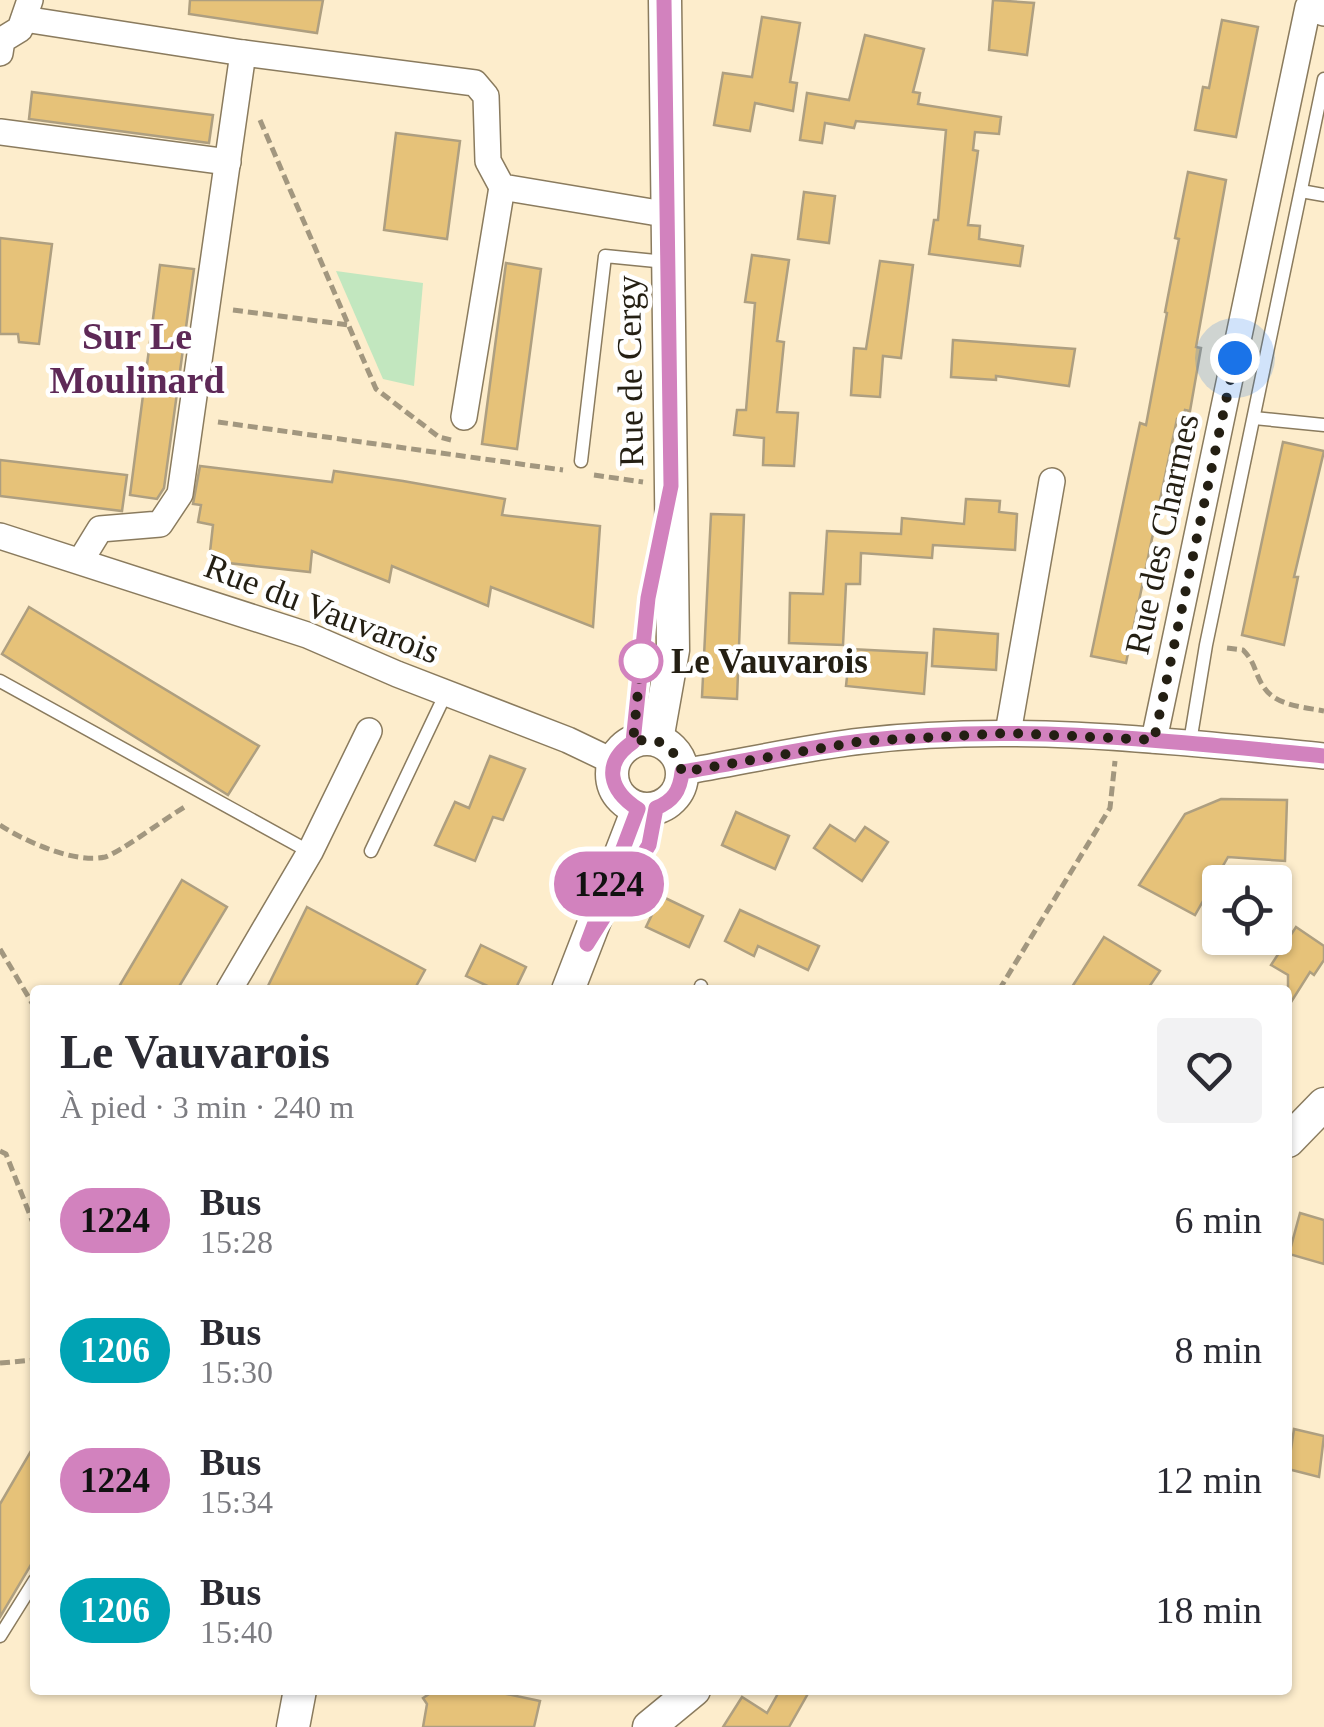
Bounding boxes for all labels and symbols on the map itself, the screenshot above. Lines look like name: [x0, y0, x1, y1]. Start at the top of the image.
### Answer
street label: Rue de Cergy: [609, 274, 651, 467]
district label: Sur Le Moulinard: [49, 315, 225, 401]
your location: [1210, 333, 1260, 383]
street label: Rue des Charmes: [1117, 410, 1207, 658]
street label: Rue du Vauvarois: [199, 546, 445, 672]
marker: Le Vauvarois: [620, 640, 662, 682]
place label: Le Vauvarois: [671, 642, 868, 681]
line badge: 1224: [539, 852, 679, 916]

